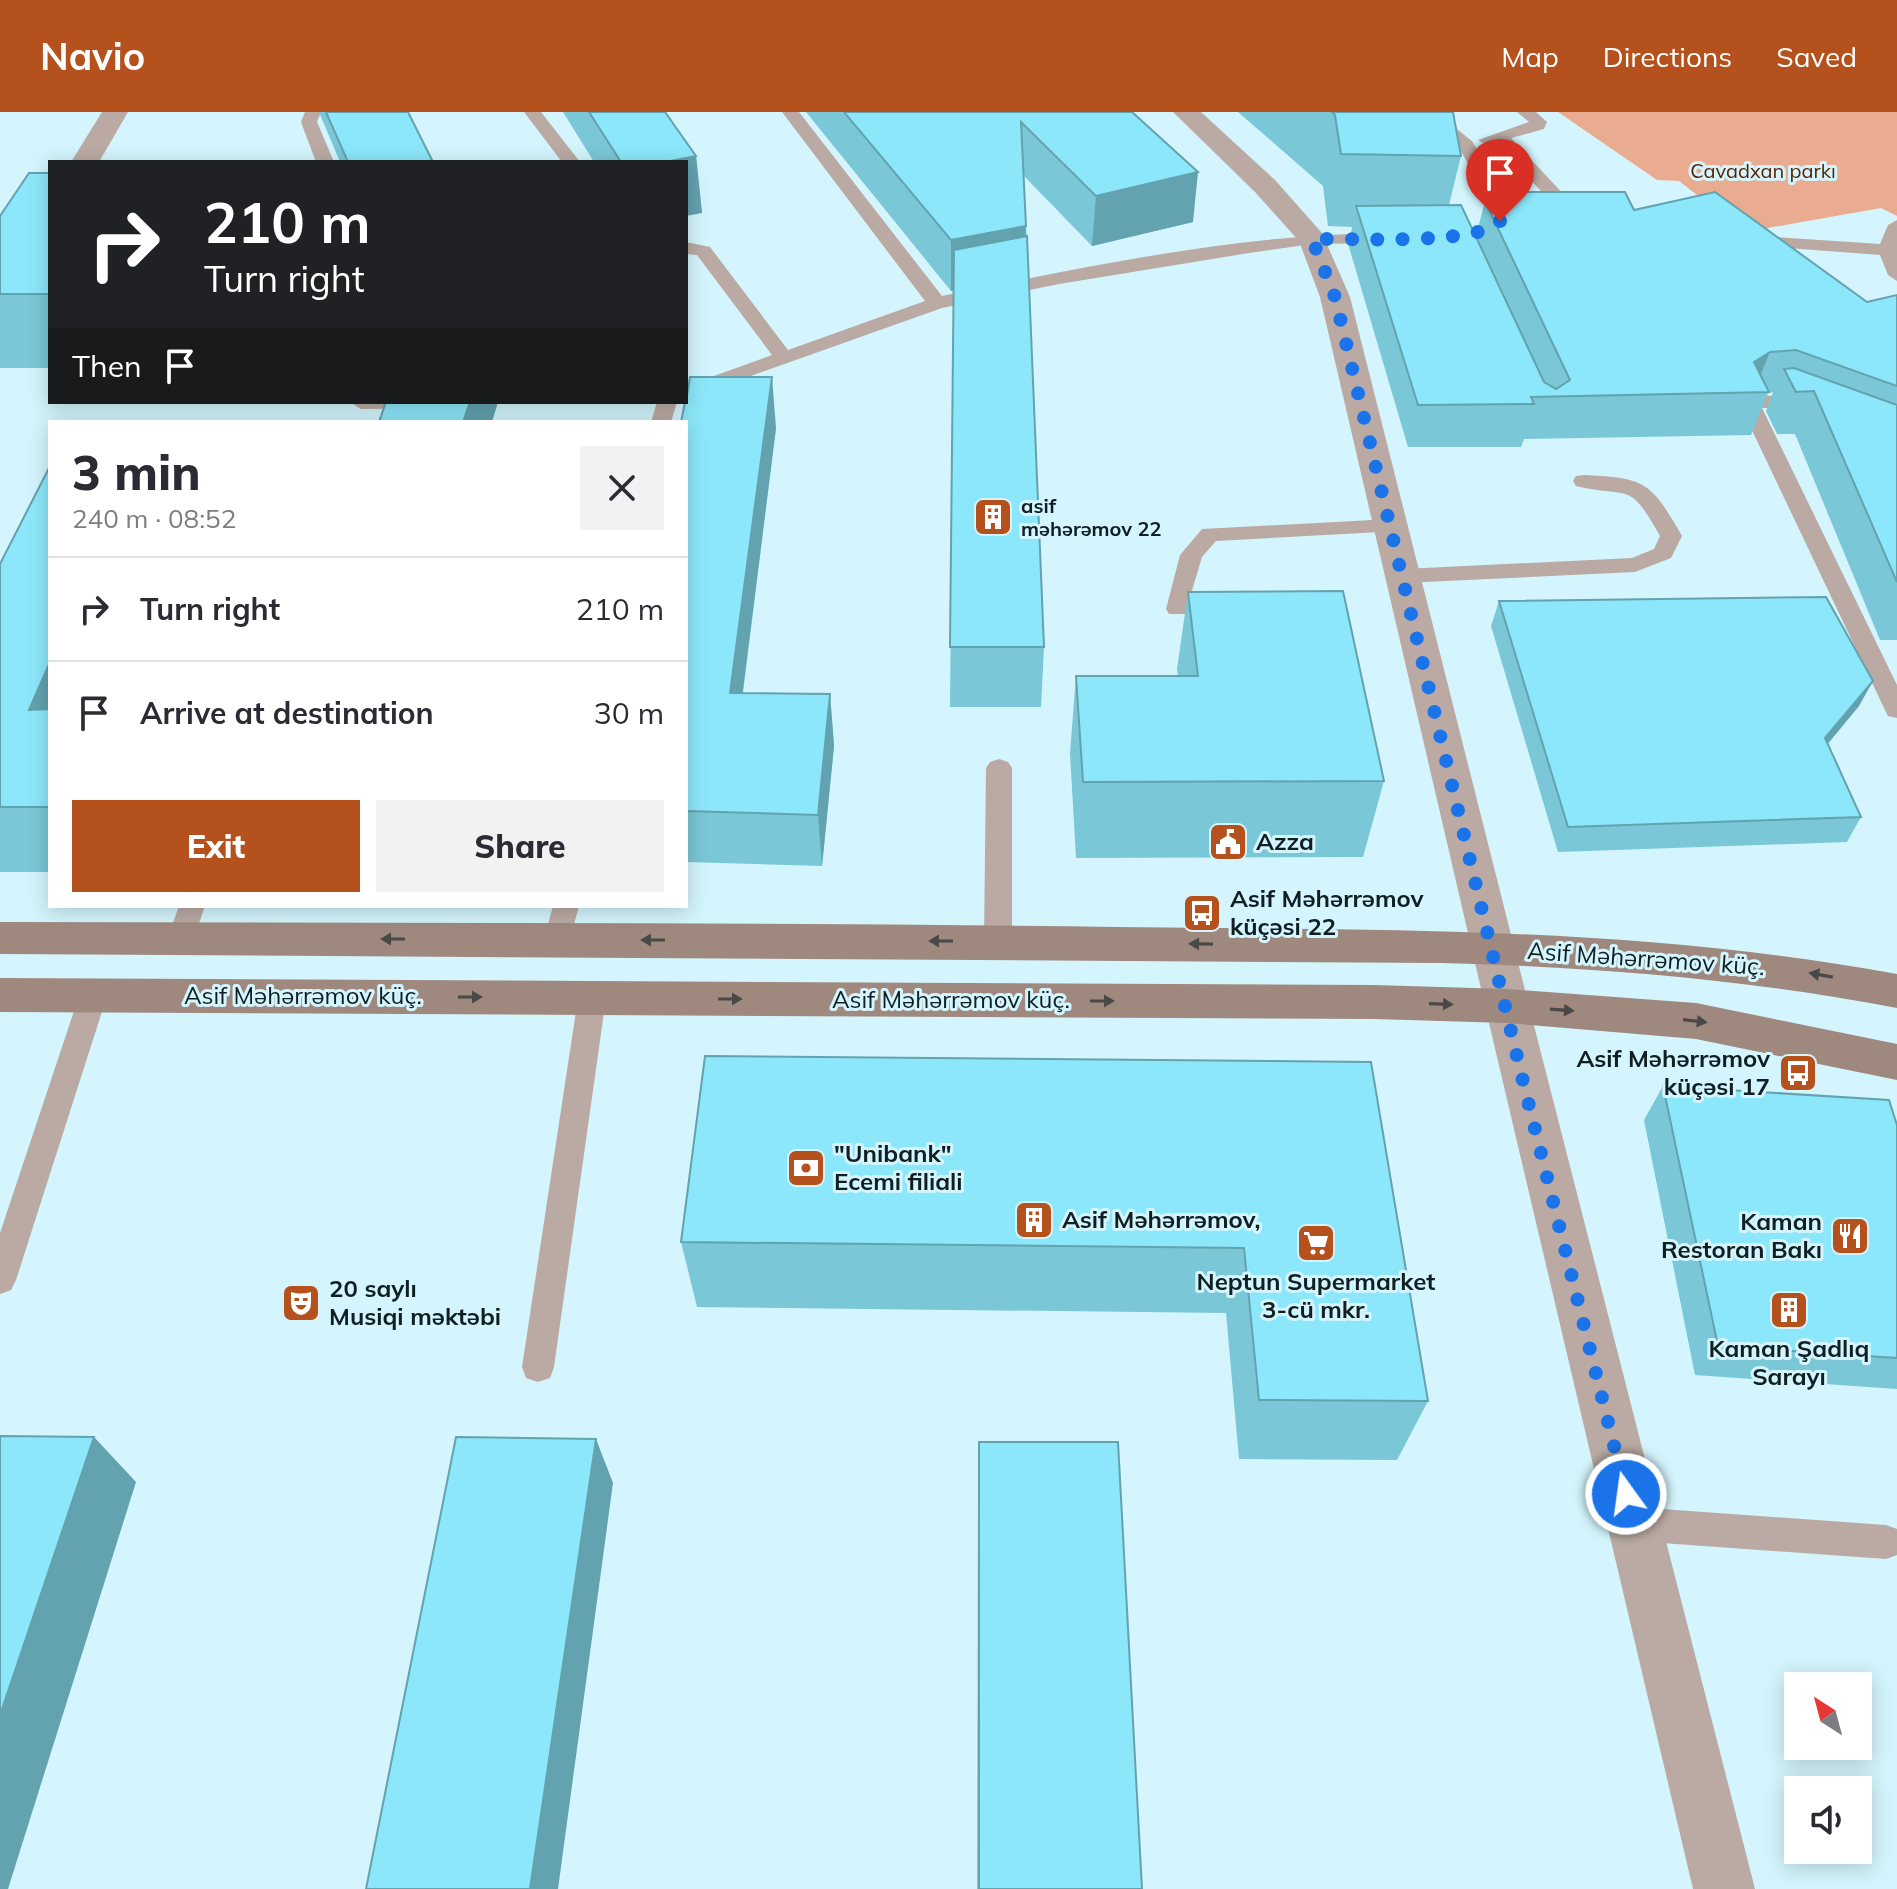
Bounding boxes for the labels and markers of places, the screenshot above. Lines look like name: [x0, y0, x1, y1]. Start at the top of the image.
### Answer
pin: [1466, 139, 1534, 221]
place label: asif məhərəmov 22: [1021, 493, 1162, 541]
building icon: asif məhərəmov 22: [972, 496, 1014, 538]
public building icon: Azza: [1207, 821, 1249, 863]
place label: Azza: [1256, 826, 1314, 856]
place label: Asif Məhərrəmov küçəsi 22: [1230, 883, 1425, 941]
bus stop icon: Asif Məhərrəmov küçəsi 22: [1181, 892, 1223, 934]
place label: Asif Məhərrəmov küçəsi 17: [1576, 1043, 1771, 1101]
bus stop icon: Asif Məhərrəmov küçəsi 17: [1777, 1052, 1819, 1094]
place label: "Unibank" Ecemi filiali: [834, 1138, 963, 1196]
bank icon: "Unibank" Ecemi filiali: [785, 1147, 827, 1189]
building icon: Asif Məhərrəmov,: [1013, 1199, 1055, 1241]
place label: Asif Məhərrəmov,: [1062, 1204, 1260, 1234]
place label: Kaman Restoran Bakı: [1661, 1206, 1822, 1264]
restaurant icon: Kaman Restoran Bakı: [1829, 1215, 1871, 1257]
supermarket icon: Neptun Supermarket 3-cü mkr.: [1295, 1222, 1337, 1264]
place label: Neptun Supermarket 3-cü mkr.: [1197, 1266, 1435, 1324]
place label: 20 saylı Musiqi məktəbi: [329, 1273, 501, 1331]
theatre icon: 20 saylı Musiqi məktəbi: [280, 1282, 322, 1324]
building icon: Kaman Şadlıq Sarayı: [1768, 1289, 1810, 1331]
place label: Kaman Şadlıq Sarayı: [1708, 1333, 1870, 1391]

